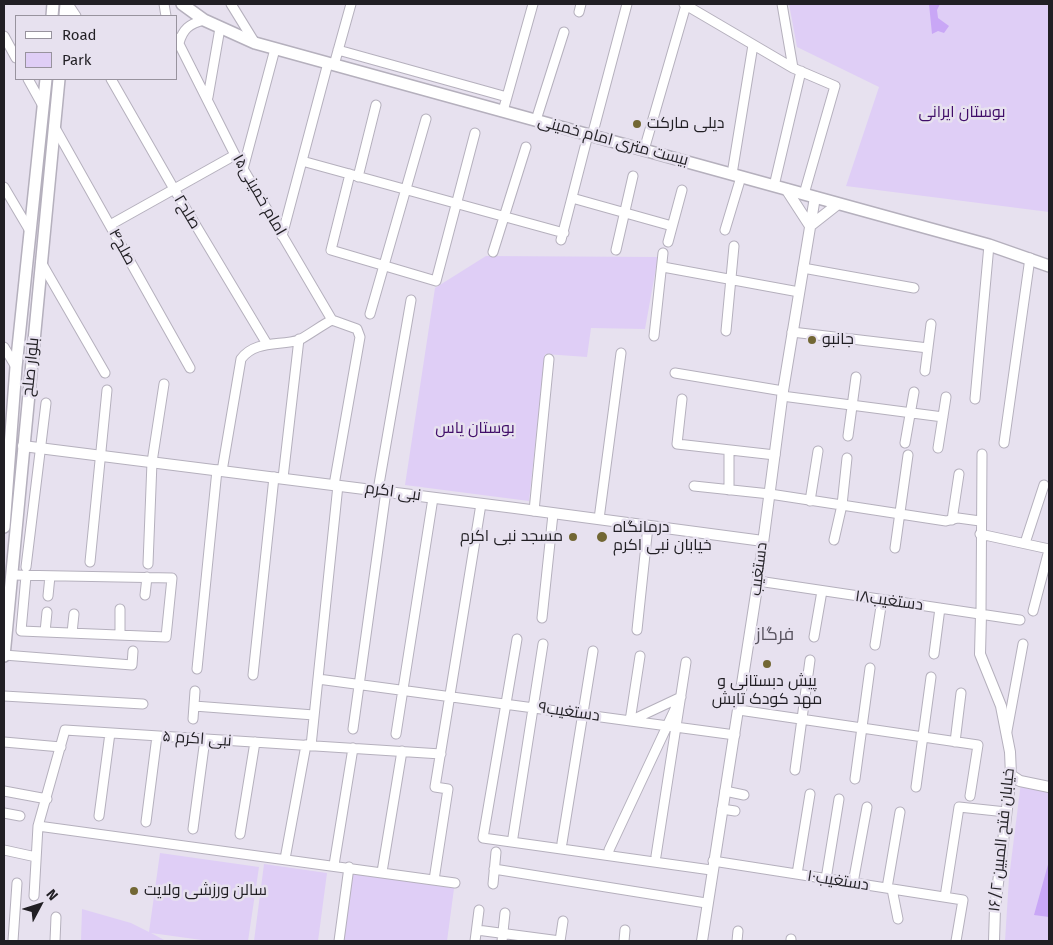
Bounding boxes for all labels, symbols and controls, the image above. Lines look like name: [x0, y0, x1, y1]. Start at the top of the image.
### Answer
legend: [15, 15, 178, 80]
text: Road: [62, 26, 97, 44]
text: Park: [62, 51, 92, 69]
park label: بوستان ایرانی: [918, 103, 1006, 123]
street label: بیست متری امام خمینی: [536, 112, 690, 170]
place label: دیلی مارکت: [647, 114, 725, 134]
marker: دیلی مارکت: [631, 118, 643, 130]
street label: ۱۵امام خمینی: [228, 151, 290, 239]
street label: صلح۲: [169, 191, 205, 233]
street label: صلح۴: [104, 225, 140, 269]
place label: جانبو: [822, 330, 854, 350]
marker: جانبو: [806, 334, 818, 346]
street label: بلوار صلح: [18, 337, 44, 397]
park label: بوستان یاس: [435, 419, 515, 439]
street label: نبی اکرم: [364, 479, 422, 505]
place label: درمانگاه خیابان نبی اکرم: [613, 518, 712, 556]
place label: مسجد نبی اکرم: [460, 527, 563, 547]
marker: درمانگاه خیابان نبی اکرم: [595, 530, 609, 544]
marker: مسجد نبی اکرم: [567, 531, 579, 543]
street label: دستغیب: [746, 541, 772, 597]
street label: دستغیب۱۸: [854, 587, 924, 615]
district label: فرگاز: [756, 624, 794, 646]
marker: پیش دبستانی و مهد کودک تابش: [761, 658, 773, 670]
place label: پیش دبستانی و مهد کودک تابش: [712, 672, 822, 710]
street label: دستغیب۹: [537, 698, 601, 726]
street label: نبی اکرم ۵: [162, 727, 232, 751]
street label: خیابان فتح المبین ۱۶/۲: [985, 767, 1019, 913]
street label: دستغیب۱۰: [806, 867, 870, 895]
north arrow: [15, 880, 65, 930]
place label: سالن ورزشی ولایت: [144, 881, 267, 901]
marker: سالن ورزشی ولایت: [128, 885, 140, 897]
text: N: [42, 886, 61, 904]

